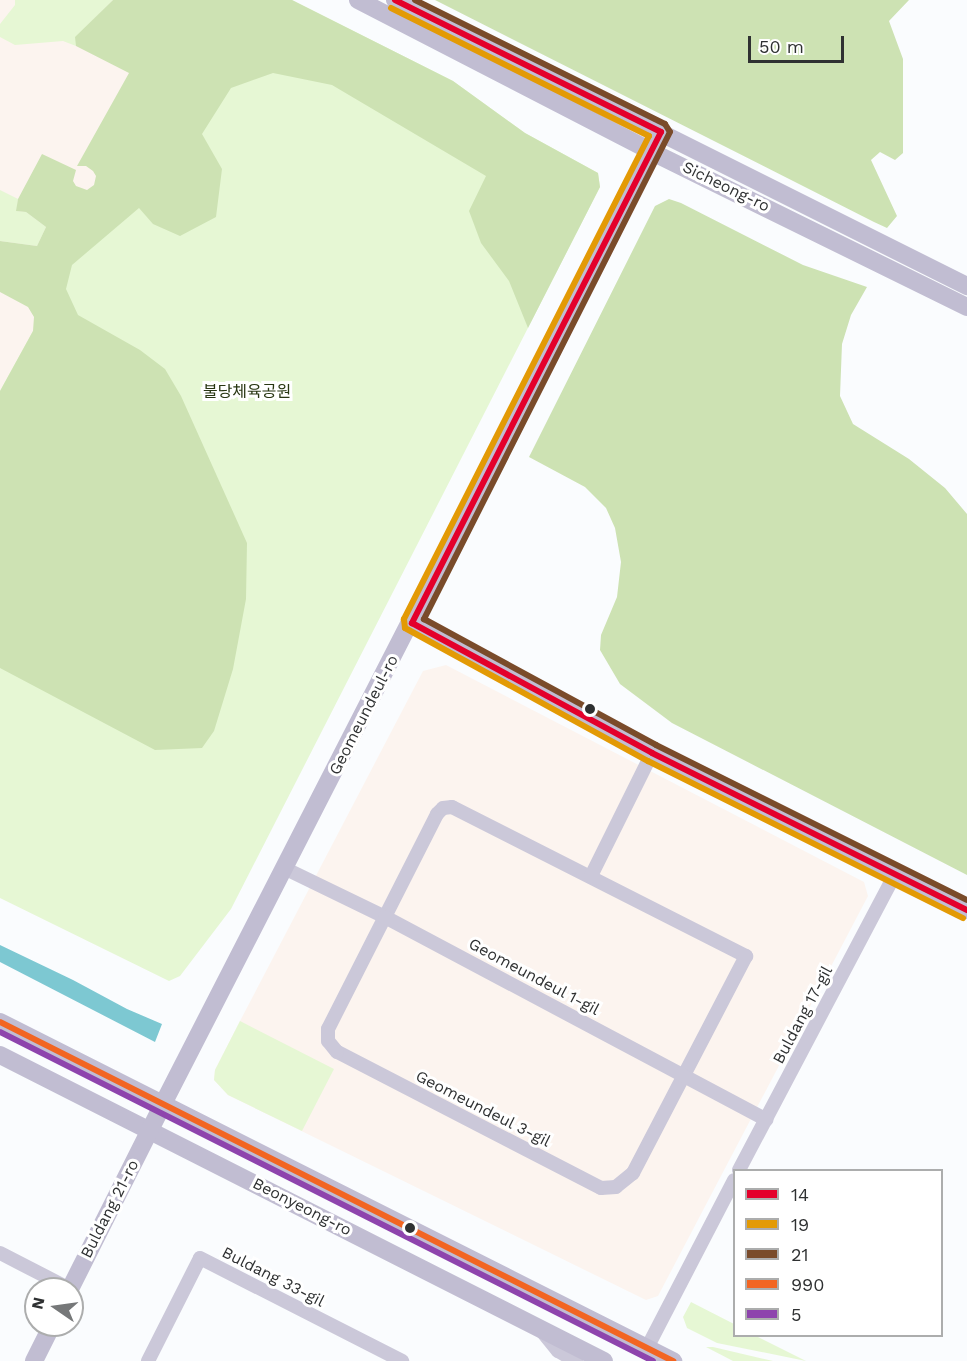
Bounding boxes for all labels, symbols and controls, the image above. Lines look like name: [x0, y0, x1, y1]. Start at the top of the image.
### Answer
scale bar: [751, 24, 847, 62]
text: 50 m: [759, 36, 804, 57]
street label: Sicheong-ro: [679, 158, 773, 216]
park label: 불당체육공원: [203, 382, 291, 402]
street label: Geomeundeul-ro: [325, 652, 403, 778]
unlabelled marker: [584, 703, 596, 715]
street label: Geomeundeul 1-gil: [465, 934, 603, 1020]
street label: Buldang 17-gil: [769, 963, 837, 1067]
street label: Geomeundeul 3-gil: [412, 1067, 554, 1151]
street label: Buldang 21-ro: [77, 1157, 143, 1261]
legend: [733, 1169, 943, 1337]
street label: Beonyeong-ro: [249, 1174, 355, 1240]
text: 14: [791, 1184, 809, 1205]
text: 19: [791, 1214, 809, 1235]
unlabelled marker: [404, 1222, 416, 1234]
street label: Buldang 33-gil: [218, 1243, 328, 1311]
text: 21: [791, 1244, 809, 1265]
text: 990: [791, 1274, 824, 1295]
north arrow: [24, 1277, 84, 1337]
text: N: [27, 1295, 49, 1311]
text: 5: [791, 1304, 801, 1325]

